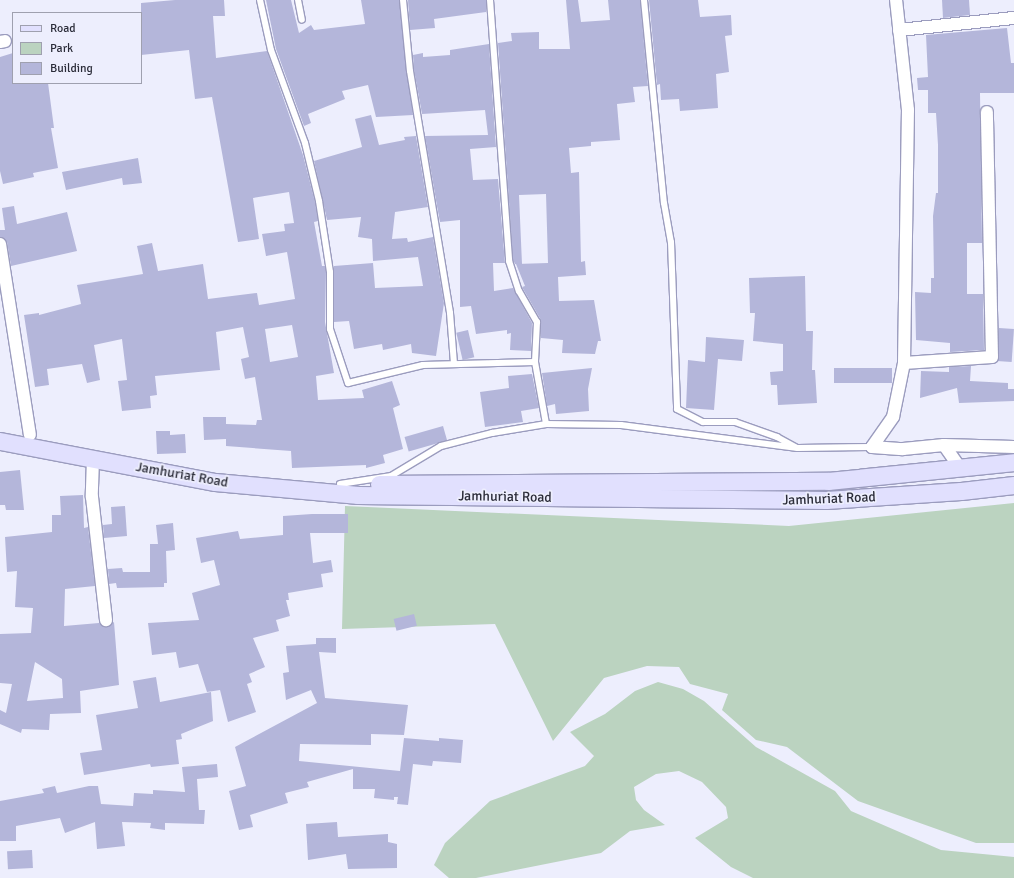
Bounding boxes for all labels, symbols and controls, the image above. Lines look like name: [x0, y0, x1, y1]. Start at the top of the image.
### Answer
legend: [12, 12, 142, 84]
text: Road: [50, 21, 76, 36]
text: Park: [50, 41, 73, 56]
text: Building: [50, 61, 93, 76]
street label: Jamhuriat Road: [134, 459, 230, 491]
street label: Jamhuriat Road: [458, 488, 552, 506]
street label: Jamhuriat Road: [782, 489, 876, 509]

